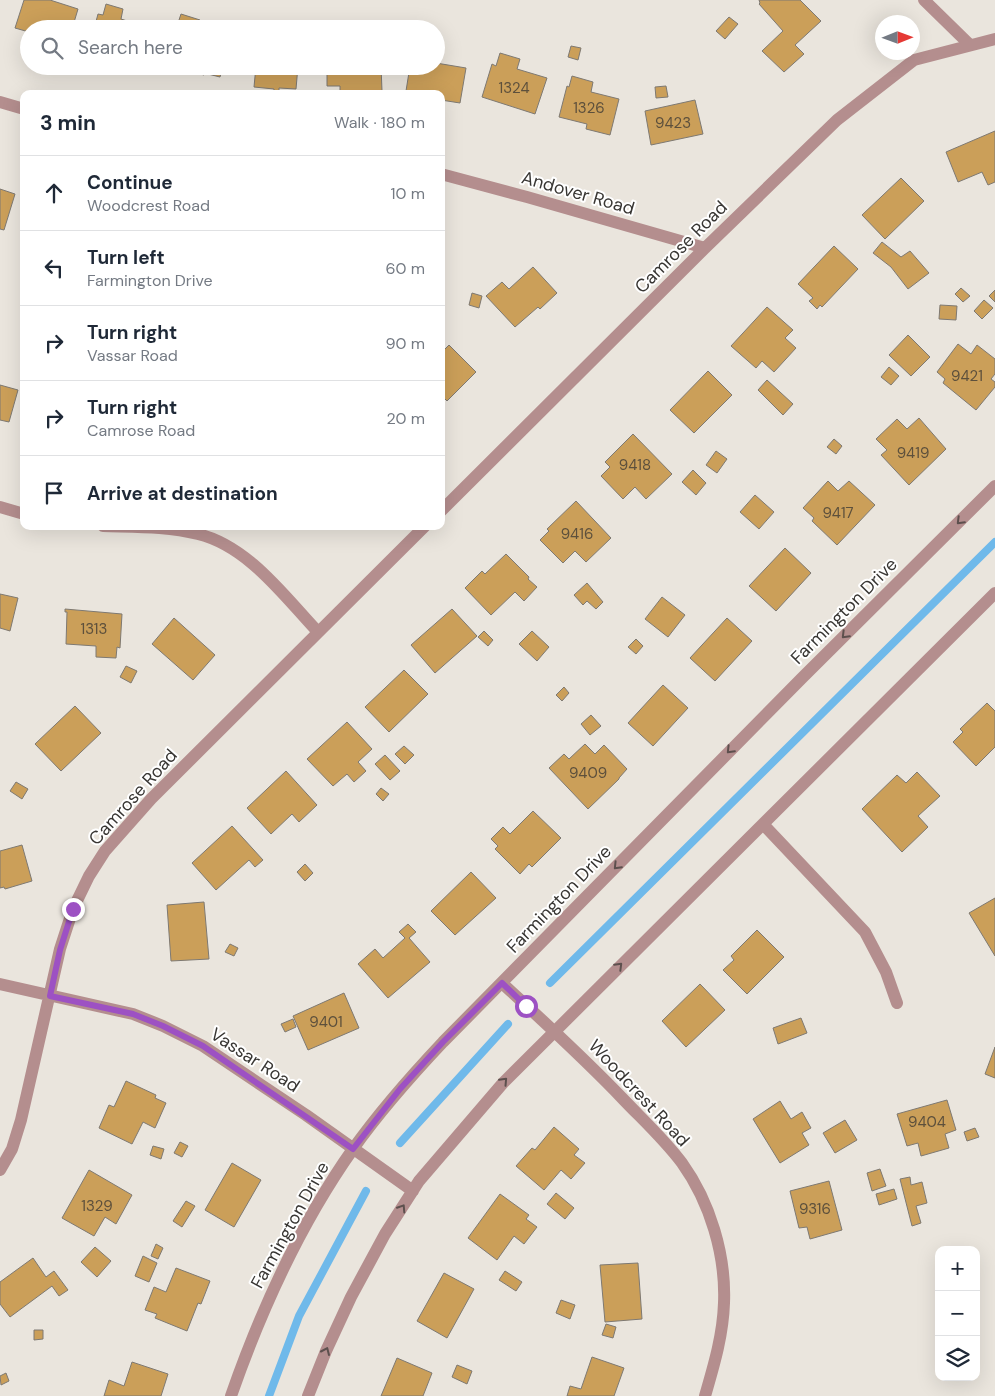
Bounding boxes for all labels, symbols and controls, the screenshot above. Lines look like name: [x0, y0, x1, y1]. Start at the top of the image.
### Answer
north arrow: [875, 15, 920, 60]
search box: [20, 20, 445, 75]
icon: search: [38, 34, 66, 62]
text: Search here: [78, 35, 183, 60]
house number: 1324: [498, 78, 530, 98]
house number: 1326: [573, 98, 605, 118]
text: 3 min: [40, 109, 96, 137]
text: Walk · 180 m: [334, 112, 425, 133]
house number: 9423: [655, 113, 691, 133]
street label: Andover Road: [519, 165, 637, 221]
text: Continue: [87, 170, 173, 195]
icon: ahead: [40, 179, 68, 207]
text: 10 m: [391, 183, 425, 204]
text: Woodcrest Road: [87, 195, 210, 216]
street label: Camrose Road: [629, 195, 733, 299]
text: Turn left: [87, 245, 165, 270]
icon: left: [40, 254, 68, 282]
text: 60 m: [385, 258, 425, 279]
text: Farmington Drive: [87, 270, 213, 291]
text: Turn right: [87, 320, 177, 345]
icon: right: [40, 329, 68, 357]
text: 90 m: [385, 333, 425, 354]
text: Vassar Road: [87, 345, 178, 366]
house number: 9421: [951, 366, 983, 386]
text: Turn right: [87, 395, 177, 420]
icon: right: [40, 404, 68, 432]
text: 20 m: [386, 408, 425, 429]
text: Camrose Road: [87, 420, 195, 441]
house number: 9419: [897, 443, 929, 463]
house number: 9418: [619, 455, 651, 475]
icon: arrive: [40, 479, 68, 507]
text: Arrive at destination: [87, 481, 278, 506]
house number: 9417: [822, 503, 854, 523]
one-way arrow: [957, 515, 966, 524]
house number: 9416: [561, 524, 593, 544]
street label: Farmington Drive: [786, 553, 902, 669]
house number: 1313: [81, 619, 107, 639]
one-way arrow: [842, 629, 851, 638]
street label: Camrose Road: [83, 744, 183, 850]
one-way arrow: [727, 745, 736, 754]
house number: 9409: [569, 763, 607, 783]
street label: Farmington Drive: [501, 840, 617, 958]
one-way arrow: [613, 860, 622, 869]
route end: [62, 898, 85, 921]
one-way arrow: [613, 963, 622, 972]
route start: [515, 995, 538, 1018]
house number: 9401: [309, 1012, 343, 1032]
street label: Vassar Road: [206, 1022, 304, 1098]
street label: Woodcrest Road: [583, 1034, 695, 1152]
one-way arrow: [498, 1078, 507, 1087]
house number: 9404: [908, 1112, 946, 1132]
street label: Farmington Drive: [245, 1157, 335, 1293]
house number: 1329: [81, 1196, 113, 1216]
house number: 9316: [799, 1199, 831, 1219]
one-way arrow: [396, 1204, 406, 1213]
map controls: [935, 1246, 980, 1381]
button: +: [935, 1246, 980, 1291]
button: −: [935, 1291, 980, 1336]
button: layers: [935, 1336, 980, 1381]
one-way arrow: [320, 1347, 331, 1356]

